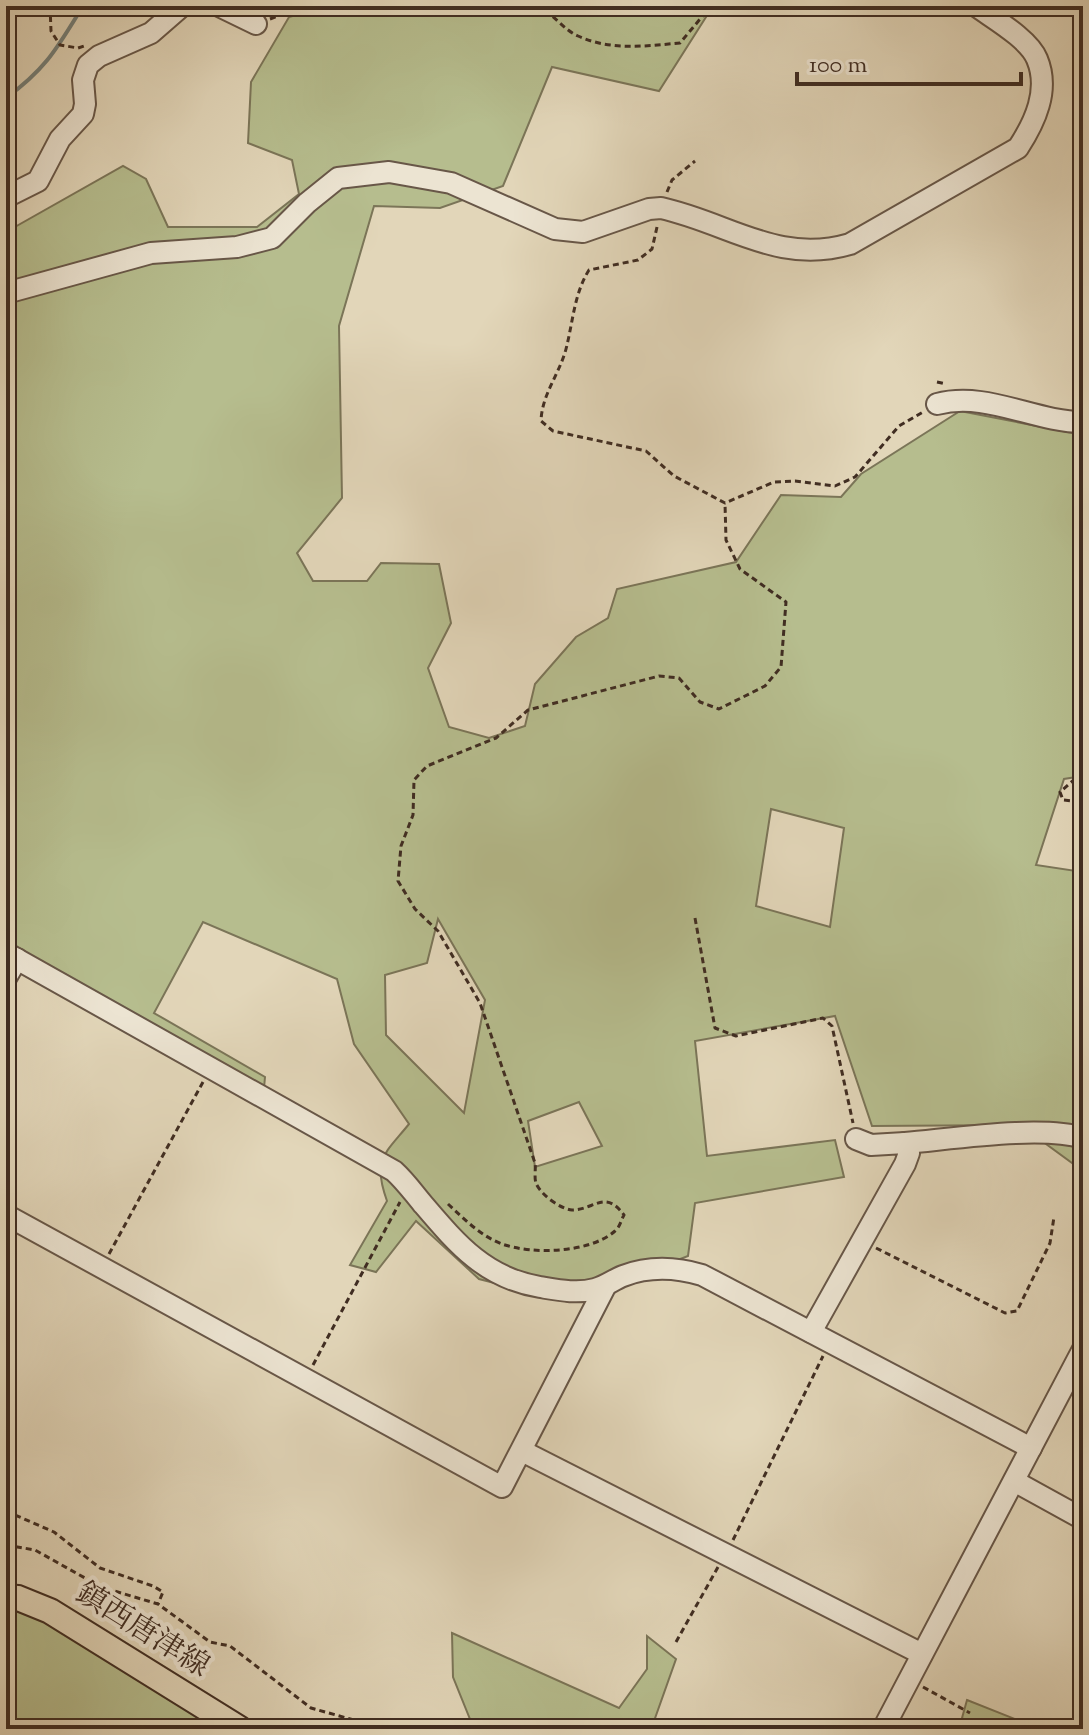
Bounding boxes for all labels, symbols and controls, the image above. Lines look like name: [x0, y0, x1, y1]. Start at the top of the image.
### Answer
scale bar: [797, 36, 1021, 86]
text: 100 m: [809, 49, 867, 83]
street label: 鎮西唐津線: [67, 1573, 217, 1689]

